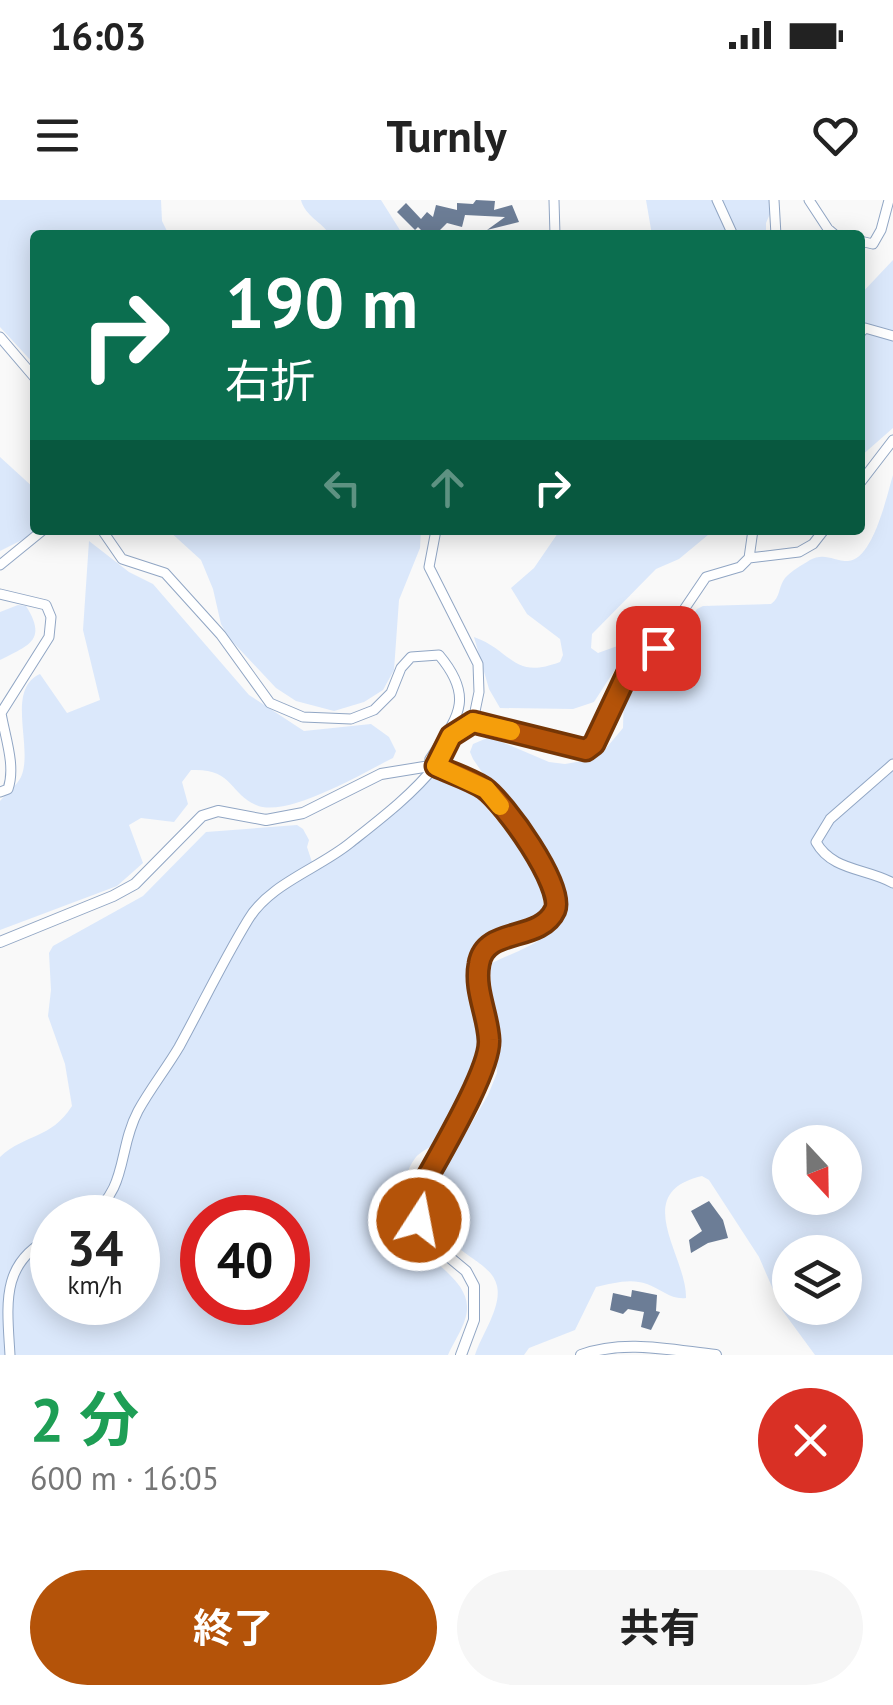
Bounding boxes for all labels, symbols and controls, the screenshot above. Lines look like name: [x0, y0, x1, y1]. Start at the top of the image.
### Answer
text: 16:03: [50, 11, 146, 60]
text: Turnly: [386, 106, 507, 164]
icon: menu: [30, 108, 85, 163]
icon: heart: [808, 108, 863, 163]
text: 190 m: [225, 257, 418, 347]
icon: right: [60, 270, 190, 400]
text: 右折: [225, 351, 315, 409]
icon: left: [315, 460, 370, 515]
icon: ahead: [420, 460, 475, 515]
icon: right: [525, 460, 580, 515]
pin: [616, 606, 701, 691]
icon: arrive: [631, 621, 686, 676]
north arrow: [772, 1125, 862, 1215]
map controls: [772, 1125, 862, 1325]
position arrow: [367, 1168, 471, 1272]
speed limit sign: 40: [180, 1195, 310, 1325]
text: 34: [67, 1215, 123, 1280]
button: layers: [772, 1235, 862, 1325]
text: km/h: [68, 1269, 122, 1301]
text: 2 分: [30, 1380, 139, 1458]
button: close: [758, 1388, 863, 1493]
text: 600 m · 16:05: [30, 1457, 219, 1499]
button: 終了: [30, 1570, 437, 1685]
button: 共有: [457, 1570, 863, 1685]

